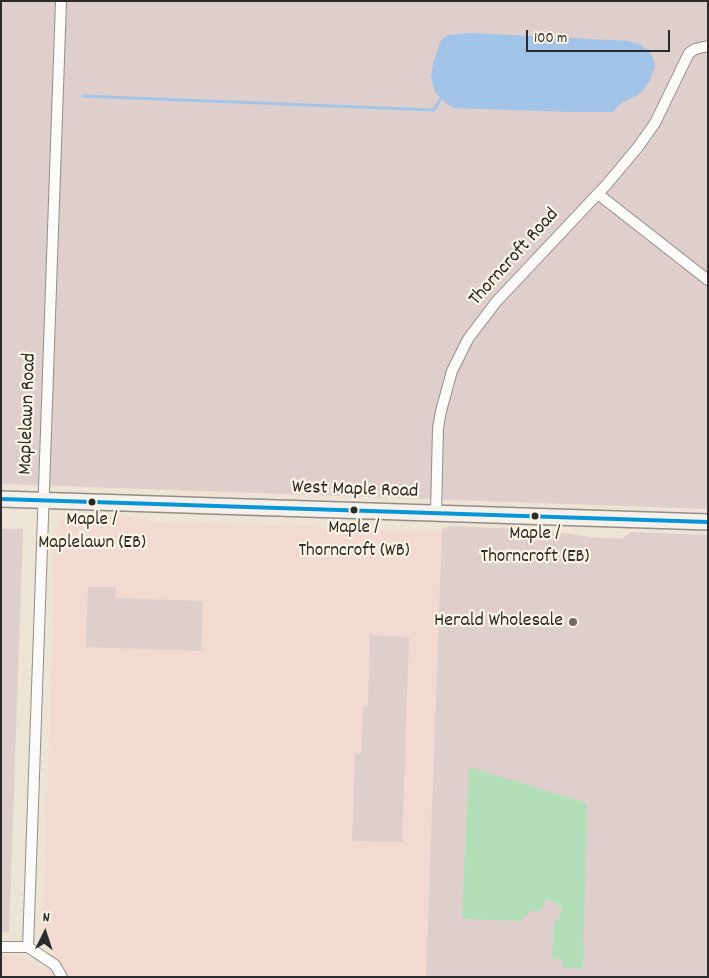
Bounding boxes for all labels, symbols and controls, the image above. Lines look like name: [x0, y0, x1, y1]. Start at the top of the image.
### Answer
scale bar: [529, 20, 673, 52]
text: 100 m: [534, 28, 567, 50]
street label: Thorncroft Road: [465, 204, 565, 312]
street label: Maplelawn Road: [15, 353, 43, 475]
street label: West Maple Road: [291, 477, 419, 505]
marker: Maple / Maplelawn (EB): [87, 497, 97, 507]
marker: Maple / Thorncroft (WB): [349, 505, 359, 515]
place label: Maple / Maplelawn (EB): [38, 510, 146, 554]
marker: Maple / Thorncroft (EB): [530, 511, 540, 521]
place label: Maple / Thorncroft (WB): [298, 518, 410, 562]
place label: Maple / Thorncroft (EB): [481, 524, 589, 568]
place label: Herald Wholesale: [434, 610, 563, 634]
marker: Herald Wholesale: [567, 616, 579, 628]
north arrow: [20, 908, 70, 958]
text: N: [42, 908, 50, 928]

